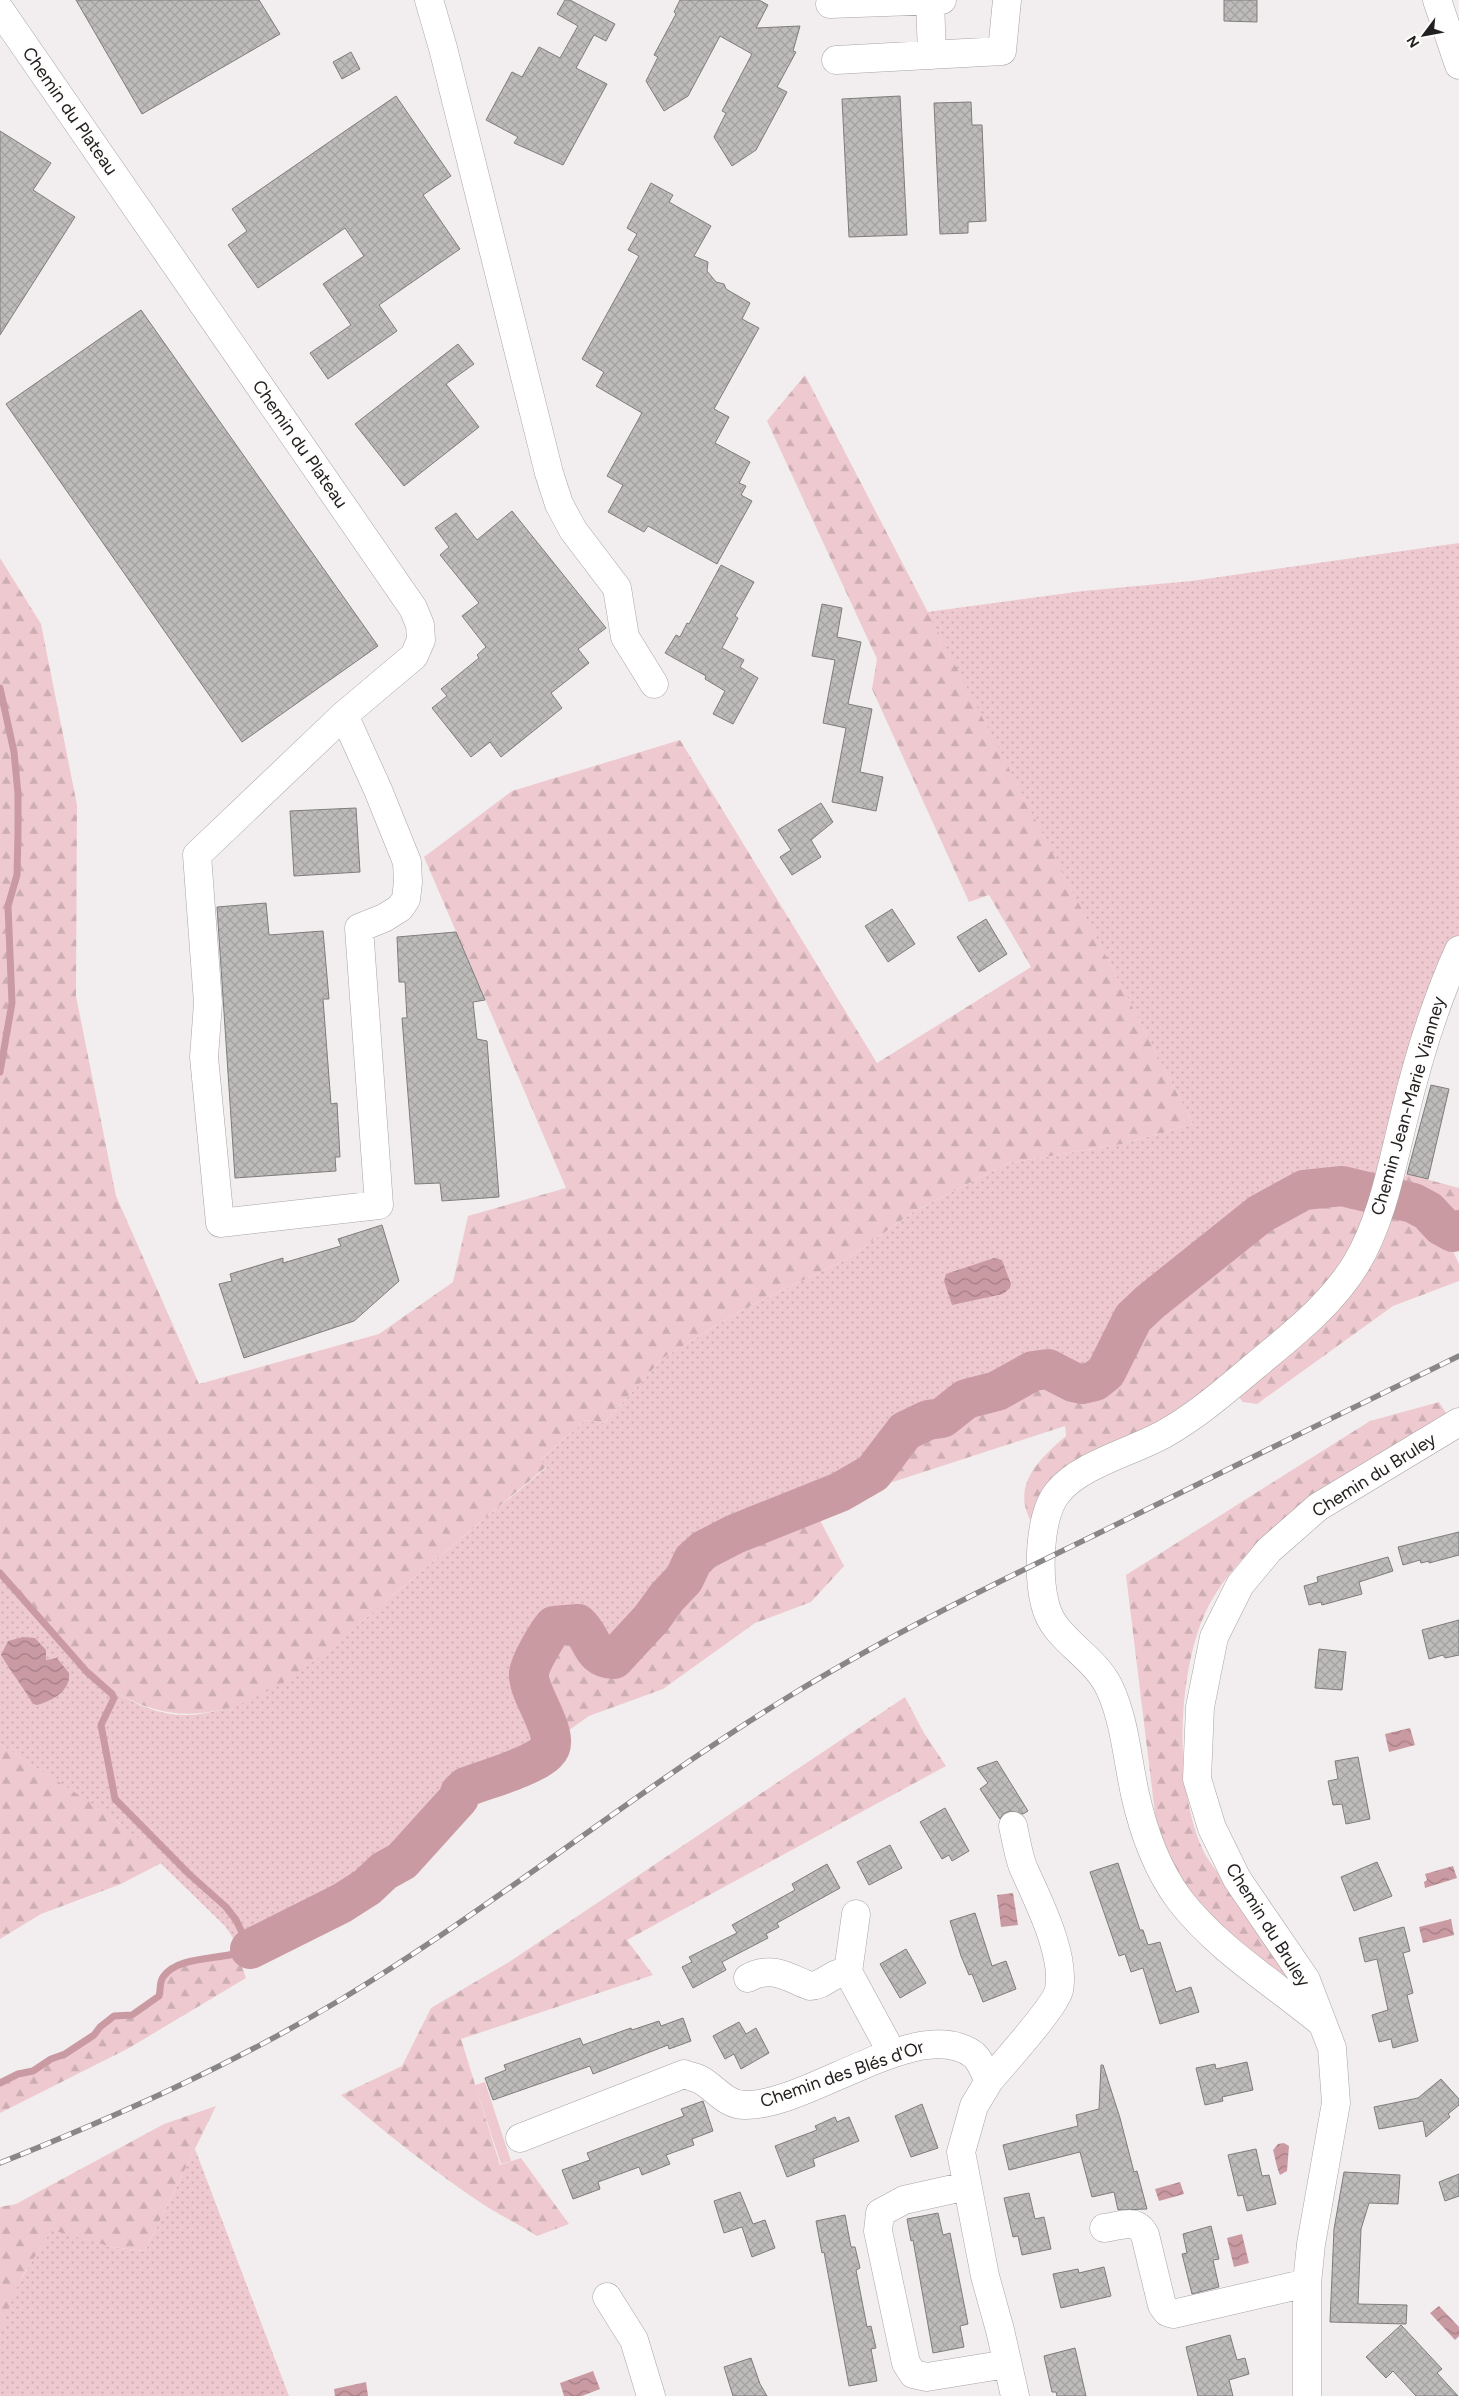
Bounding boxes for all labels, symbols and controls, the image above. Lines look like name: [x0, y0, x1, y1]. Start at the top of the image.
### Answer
north arrow: [1399, 10, 1449, 60]
text: N: [1403, 33, 1423, 51]
street label: Chemin du Plateau: [18, 43, 122, 179]
street label: Chemin du Plateau: [248, 376, 352, 512]
street label: Chemin Jean-Marie Vianney: [1366, 994, 1450, 1218]
street label: Chemin du Bruley: [1308, 1428, 1440, 1522]
street label: Chemin du Bruley: [1221, 1859, 1315, 1991]
street label: Chemin des Blés d'Or: [757, 2036, 927, 2112]

